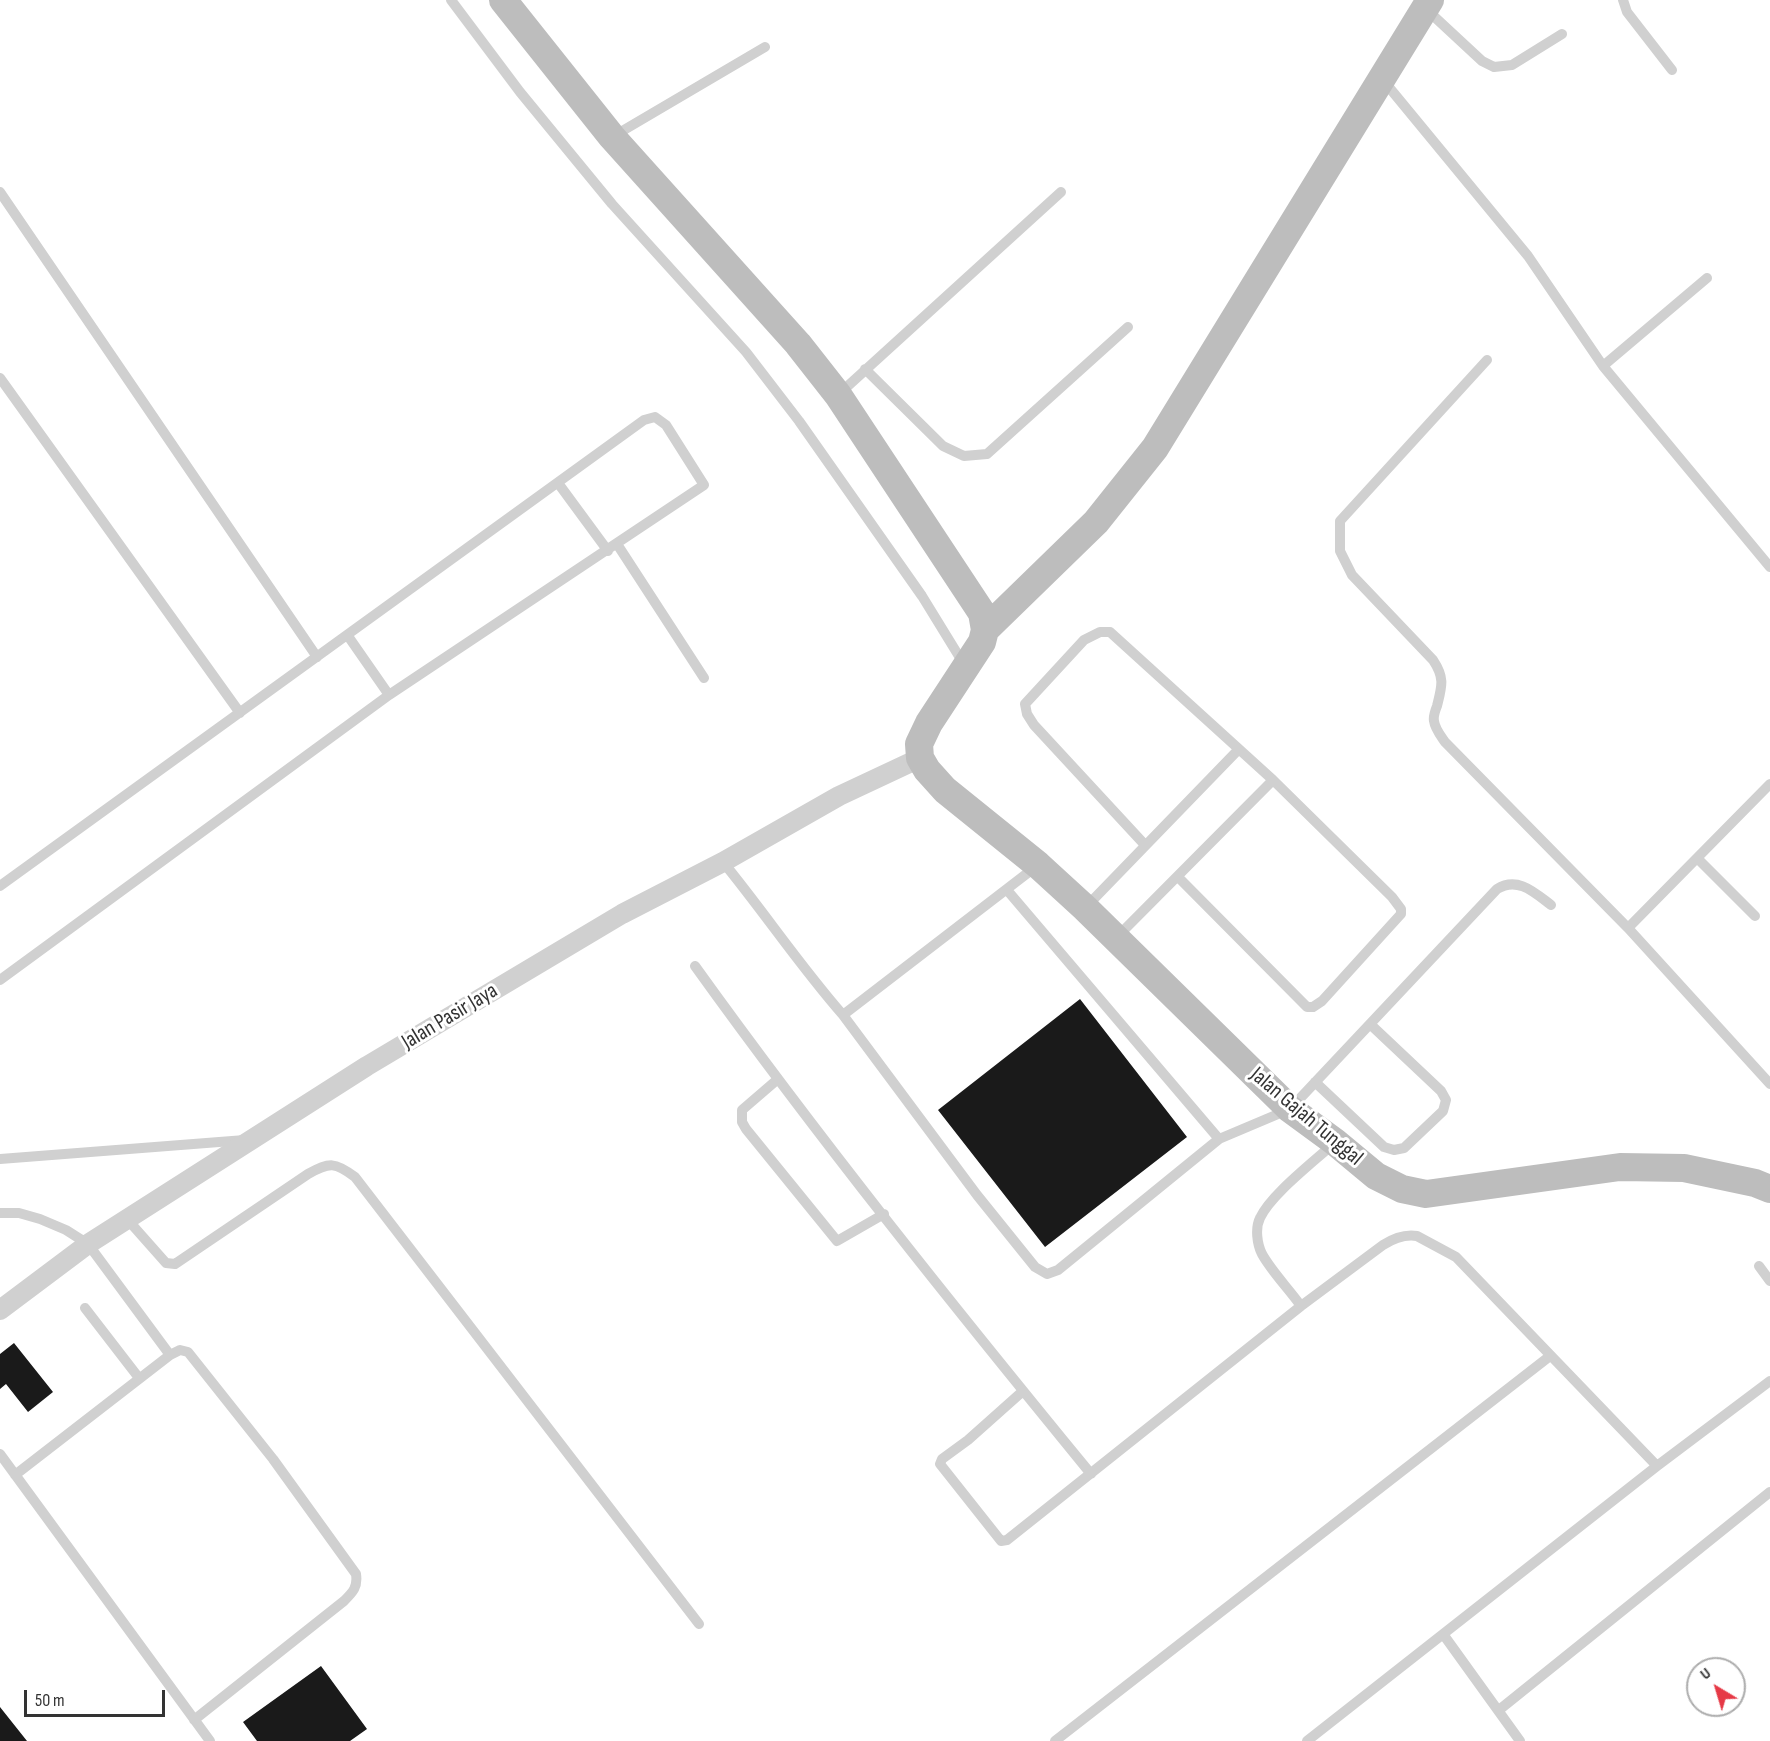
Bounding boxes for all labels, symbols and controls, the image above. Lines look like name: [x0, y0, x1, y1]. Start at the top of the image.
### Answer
street label: Jalan Pasir Jaya: [397, 978, 503, 1056]
street label: Jalan Gajah Tunggal: [1244, 1062, 1368, 1172]
north arrow: [1686, 1657, 1746, 1717]
text: U: [1697, 1664, 1715, 1684]
scale bar: [27, 1678, 168, 1716]
text: 50 m: [35, 1690, 65, 1711]

